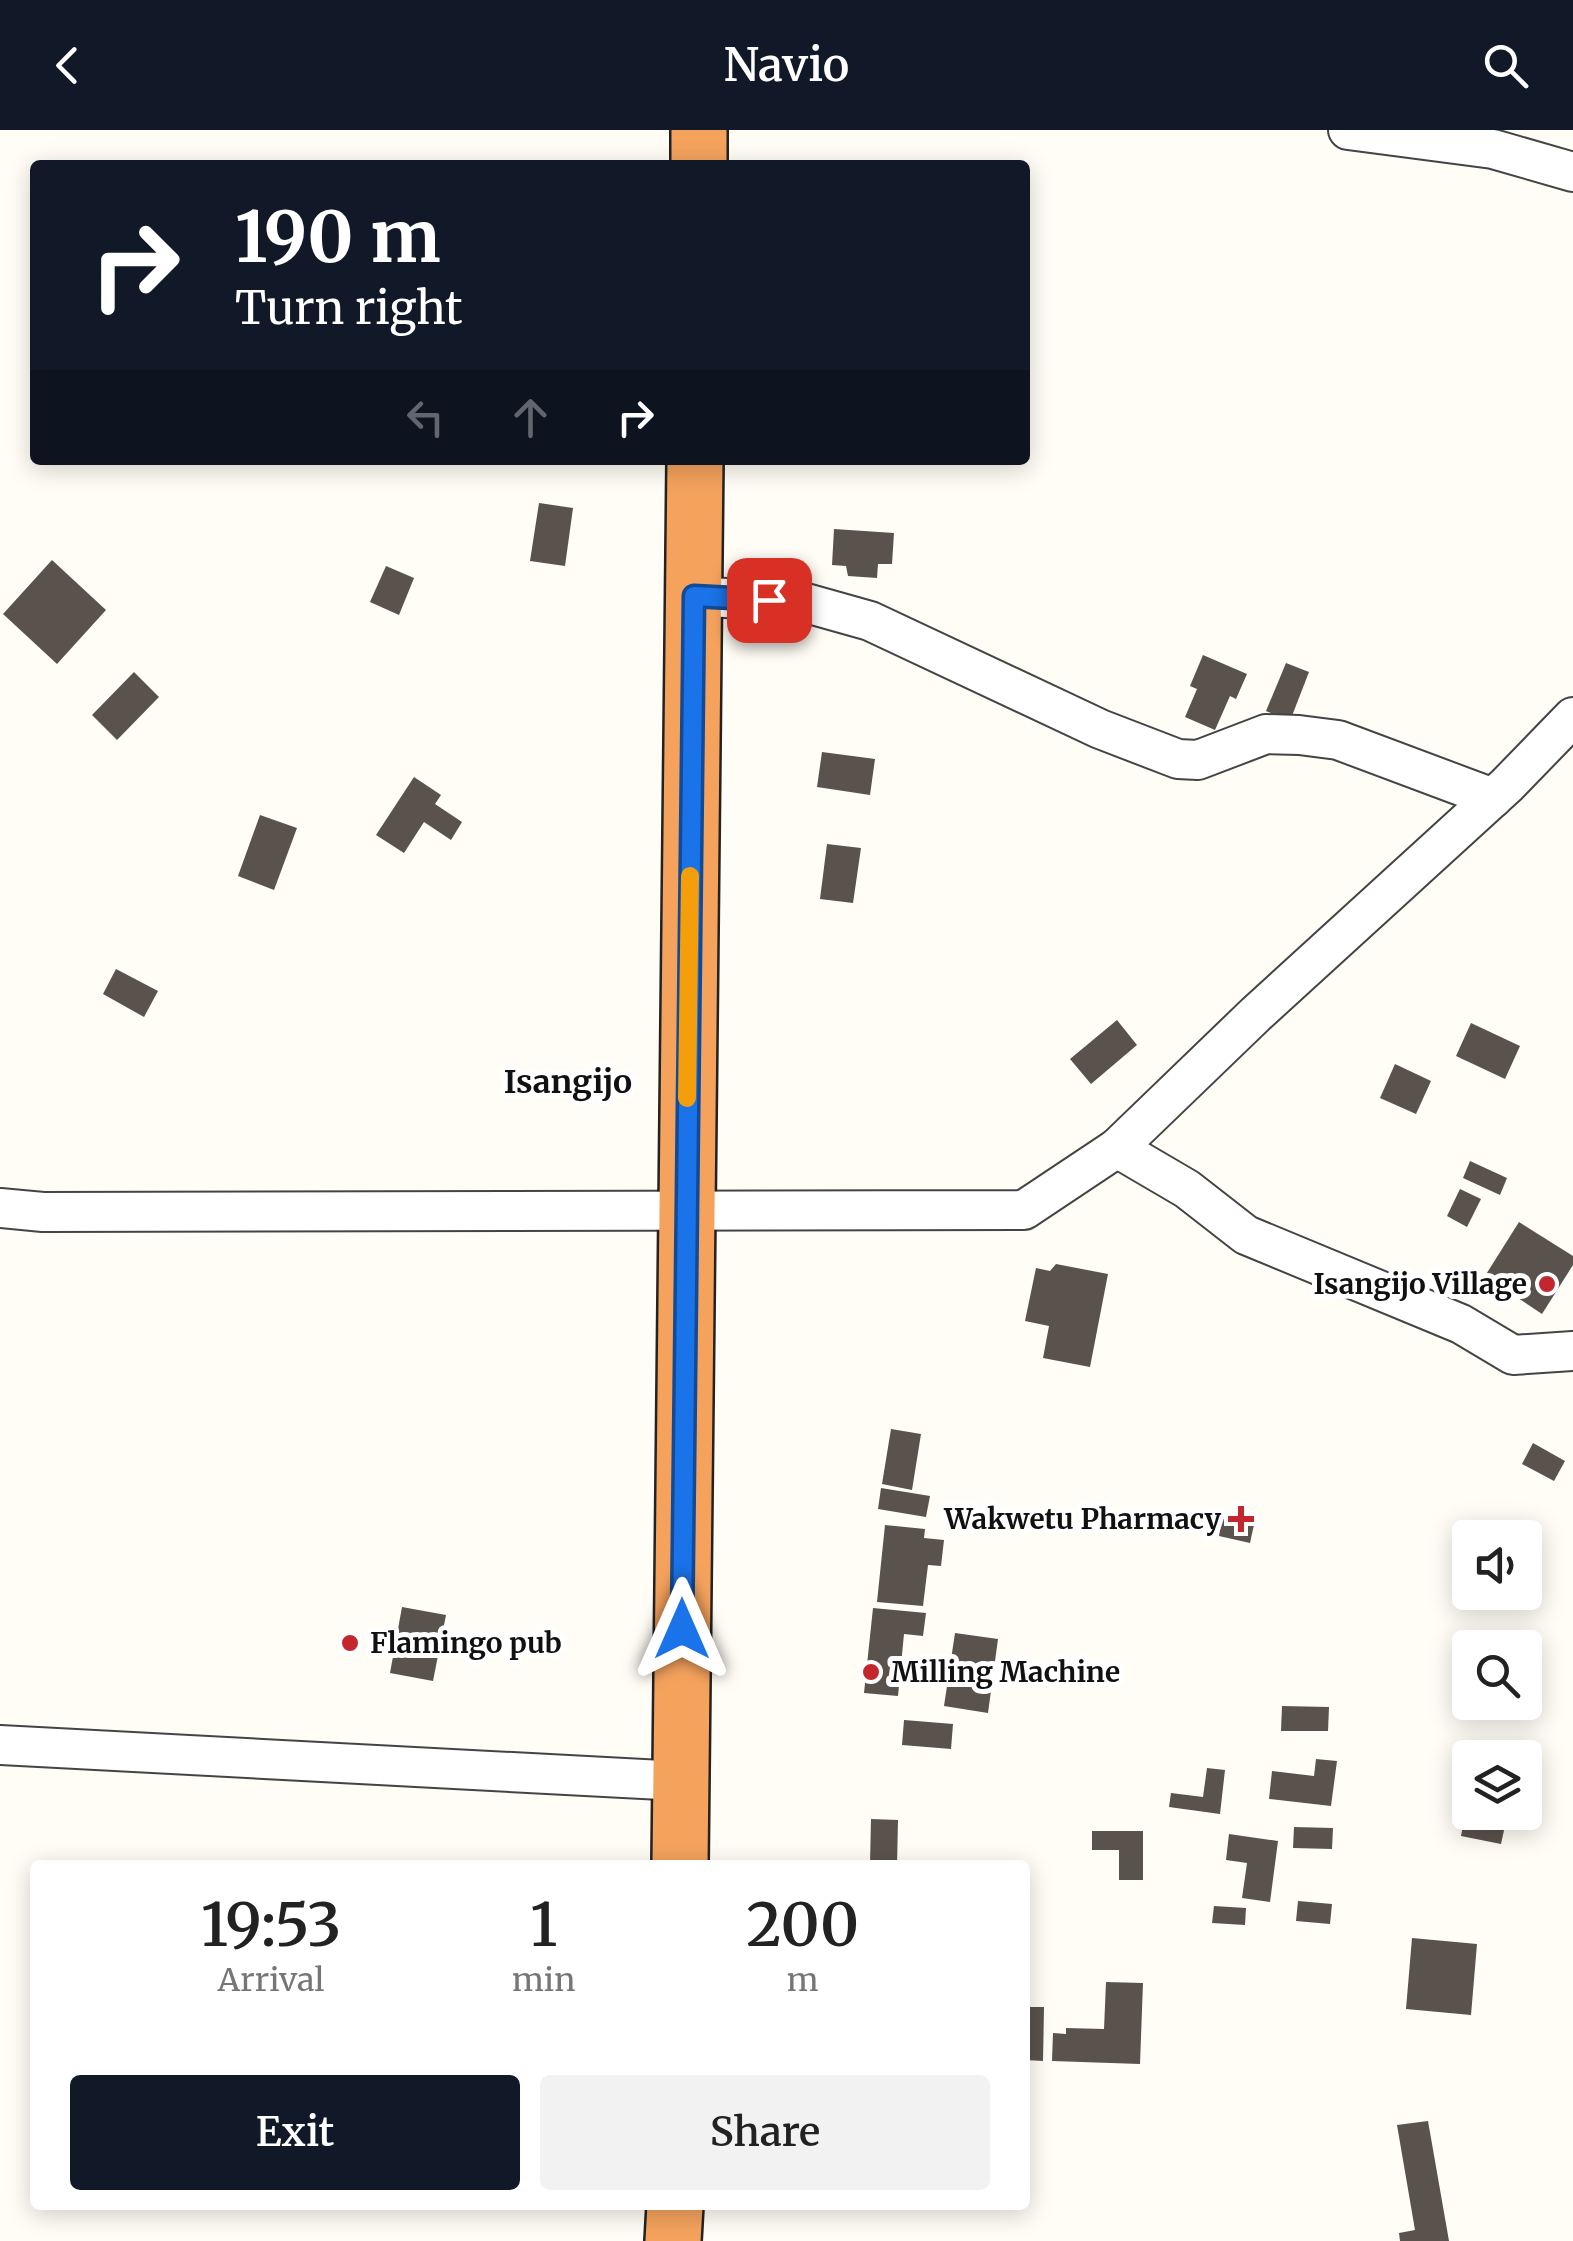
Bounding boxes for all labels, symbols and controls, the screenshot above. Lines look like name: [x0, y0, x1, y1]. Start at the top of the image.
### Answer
text: Navio: [724, 37, 849, 93]
icon: back: [40, 38, 95, 93]
icon: search: [1478, 38, 1533, 93]
text: 190 m: [235, 193, 441, 281]
icon: right: [70, 200, 200, 330]
text: Turn right: [235, 280, 463, 336]
icon: left: [398, 390, 453, 445]
icon: ahead: [503, 390, 558, 445]
icon: right: [608, 390, 663, 445]
pin: [727, 558, 812, 643]
icon: arrive: [742, 573, 797, 628]
district label: Isangijo: [504, 1062, 632, 1102]
place label: Isangijo Village: [1313, 1266, 1527, 1302]
marker: Isangijo Village: [1536, 1273, 1558, 1295]
place label: Wakwetu Pharmacy: [943, 1501, 1221, 1537]
marker: Wakwetu Pharmacy: [1230, 1508, 1252, 1530]
map controls: [1452, 1520, 1542, 1830]
button: sound: [1452, 1520, 1542, 1610]
position arrow: [630, 1577, 734, 1681]
place label: Flamingo pub: [370, 1625, 562, 1661]
button: search: [1452, 1630, 1542, 1720]
marker: Flamingo pub: [339, 1632, 361, 1654]
place label: Milling Machine: [891, 1654, 1120, 1690]
marker: Milling Machine: [860, 1661, 882, 1683]
button: layers: [1452, 1740, 1542, 1830]
text: 19:53: [201, 1887, 341, 1962]
text: 1: [530, 1887, 557, 1962]
text: 200: [746, 1887, 859, 1962]
text: Arrival: [218, 1960, 324, 2000]
text: min: [512, 1960, 575, 2000]
text: m: [787, 1960, 819, 2000]
button: Exit: [70, 2075, 520, 2190]
button: Share: [540, 2075, 990, 2190]

